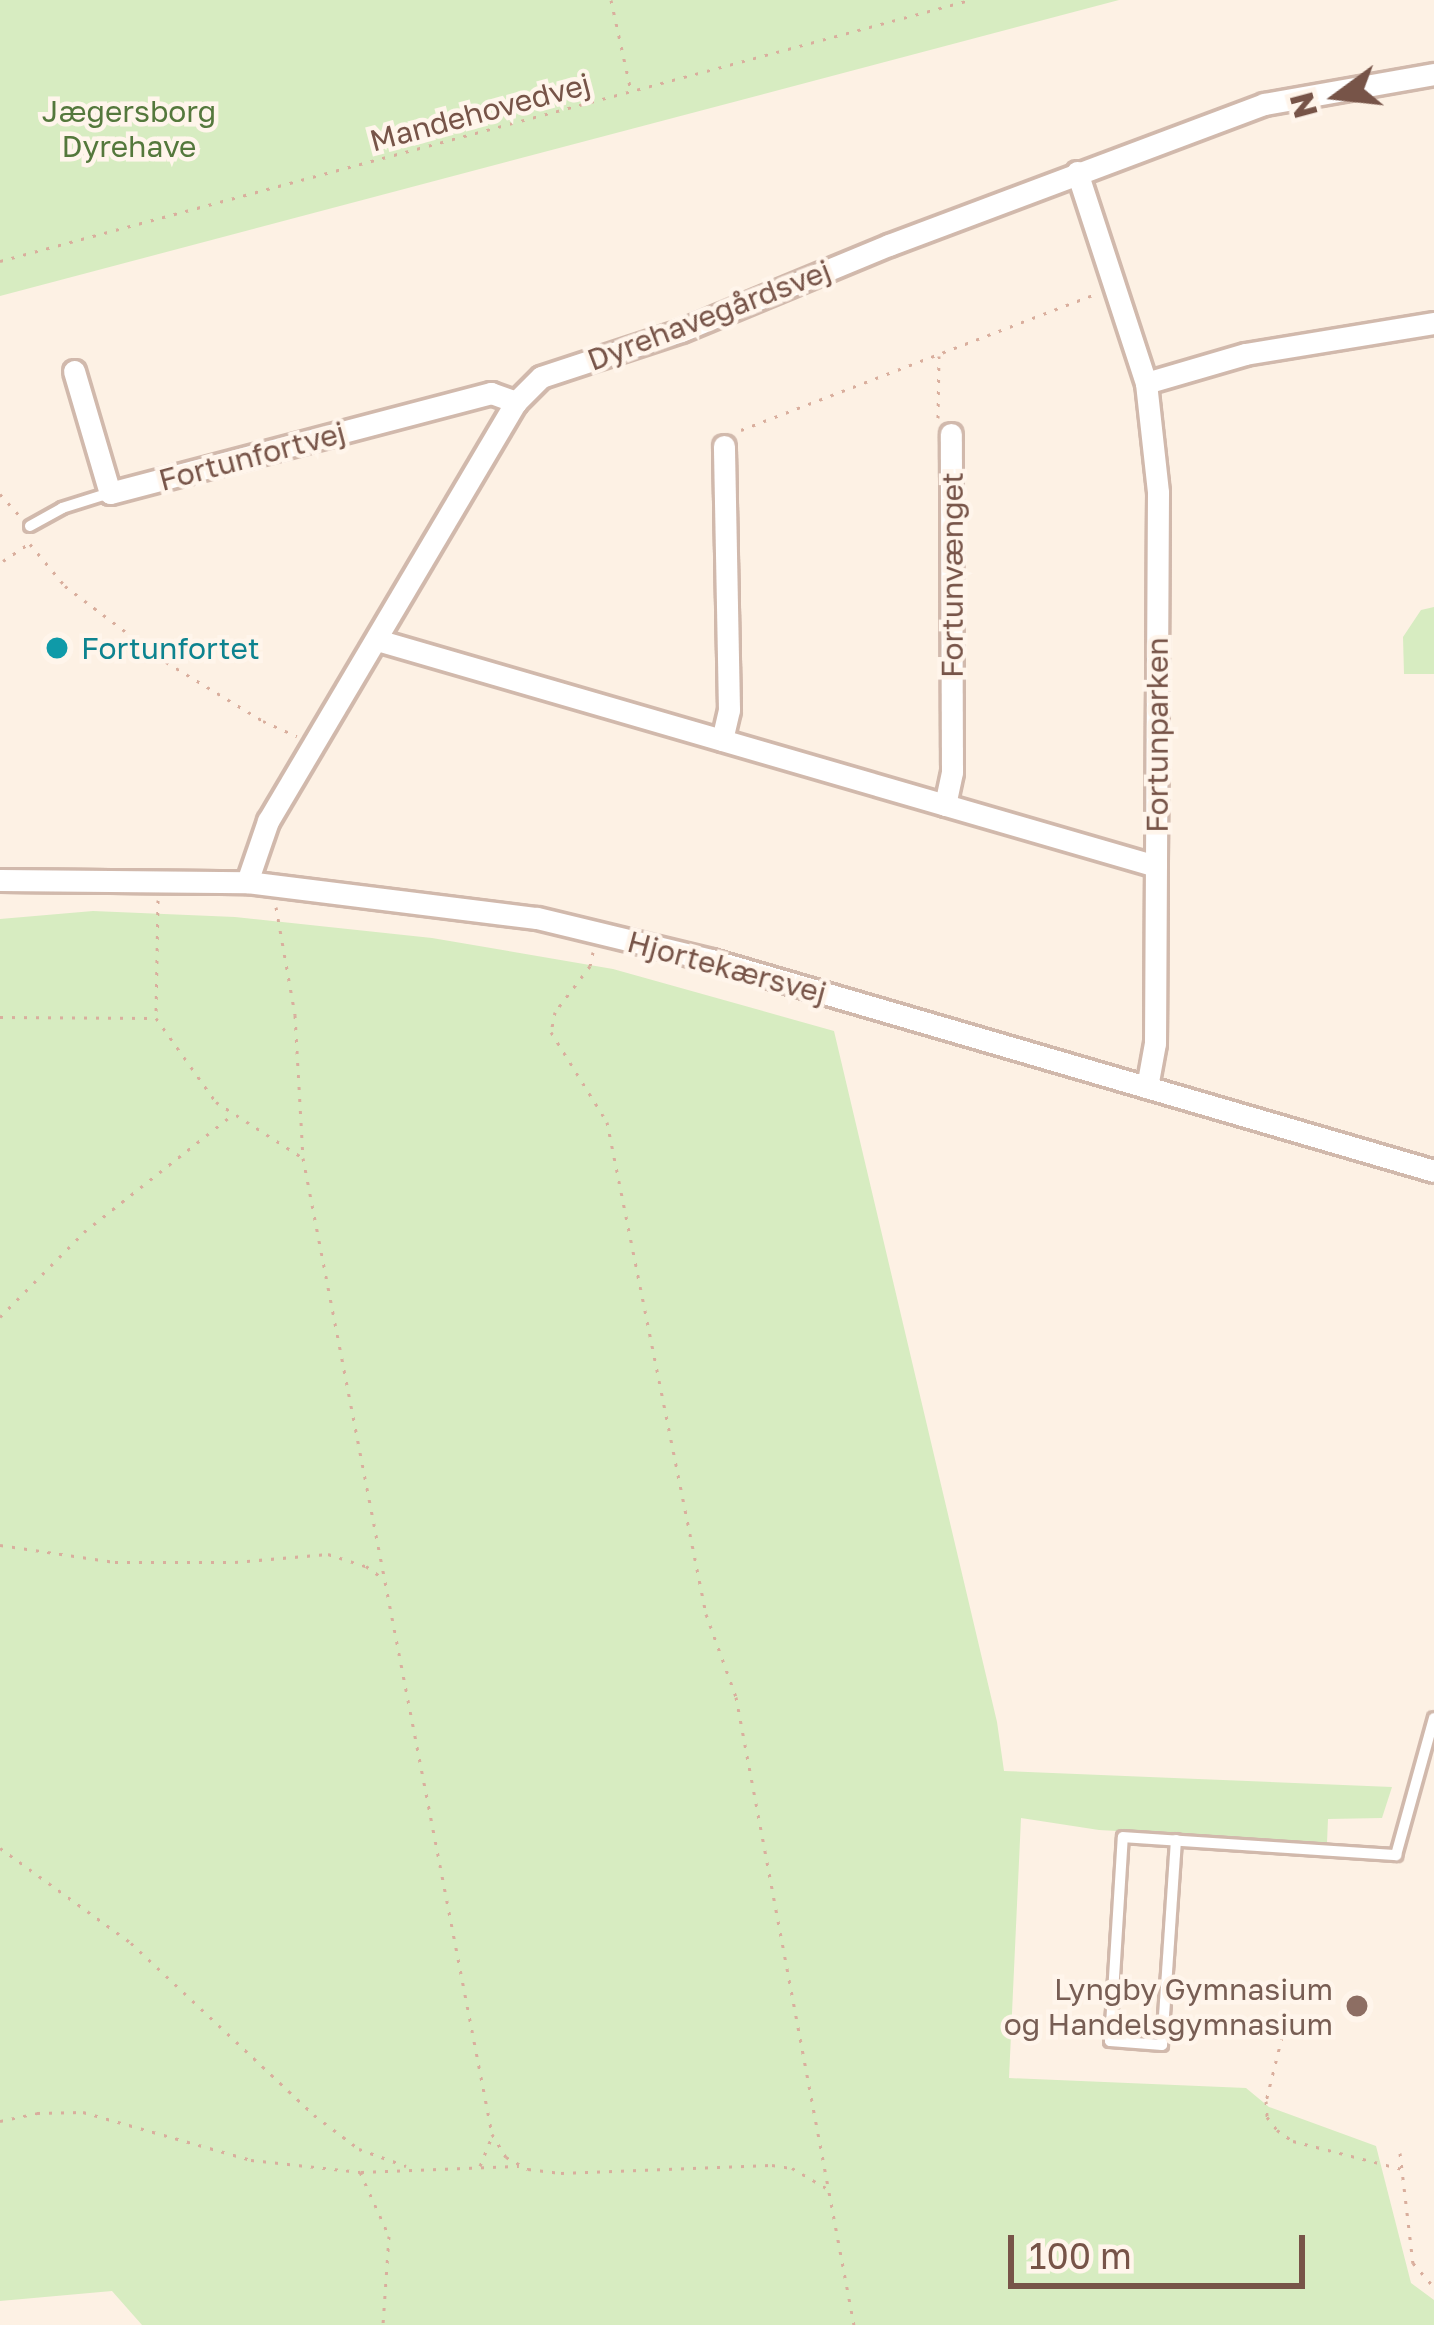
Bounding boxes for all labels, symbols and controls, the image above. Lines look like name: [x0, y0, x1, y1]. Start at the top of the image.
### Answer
north arrow: [1278, 36, 1398, 156]
street label: Mandehovedvej: [366, 65, 594, 159]
text: N: [1281, 88, 1325, 123]
park label: Jægersborg Dyrehave: [42, 93, 216, 164]
street label: Dyrehavegårdsvej: [582, 252, 836, 378]
street label: Fortunfortvej: [155, 414, 349, 498]
street label: Fortunvænget: [934, 472, 970, 678]
place label: Fortunfortet: [81, 630, 260, 666]
marker: Fortunfortet: [44, 635, 70, 661]
street label: Fortunparken: [1139, 637, 1175, 833]
street label: Hjortekærsvej: [624, 923, 830, 1011]
place label: Lyngby Gymnasium og Handelsgymnasium: [1004, 1971, 1333, 2042]
marker: Lyngby Gymnasium og Handelsgymnasium: [1344, 1993, 1370, 2019]
scale bar: [1014, 2211, 1311, 2285]
text: 100 m: [1029, 2234, 1132, 2277]

